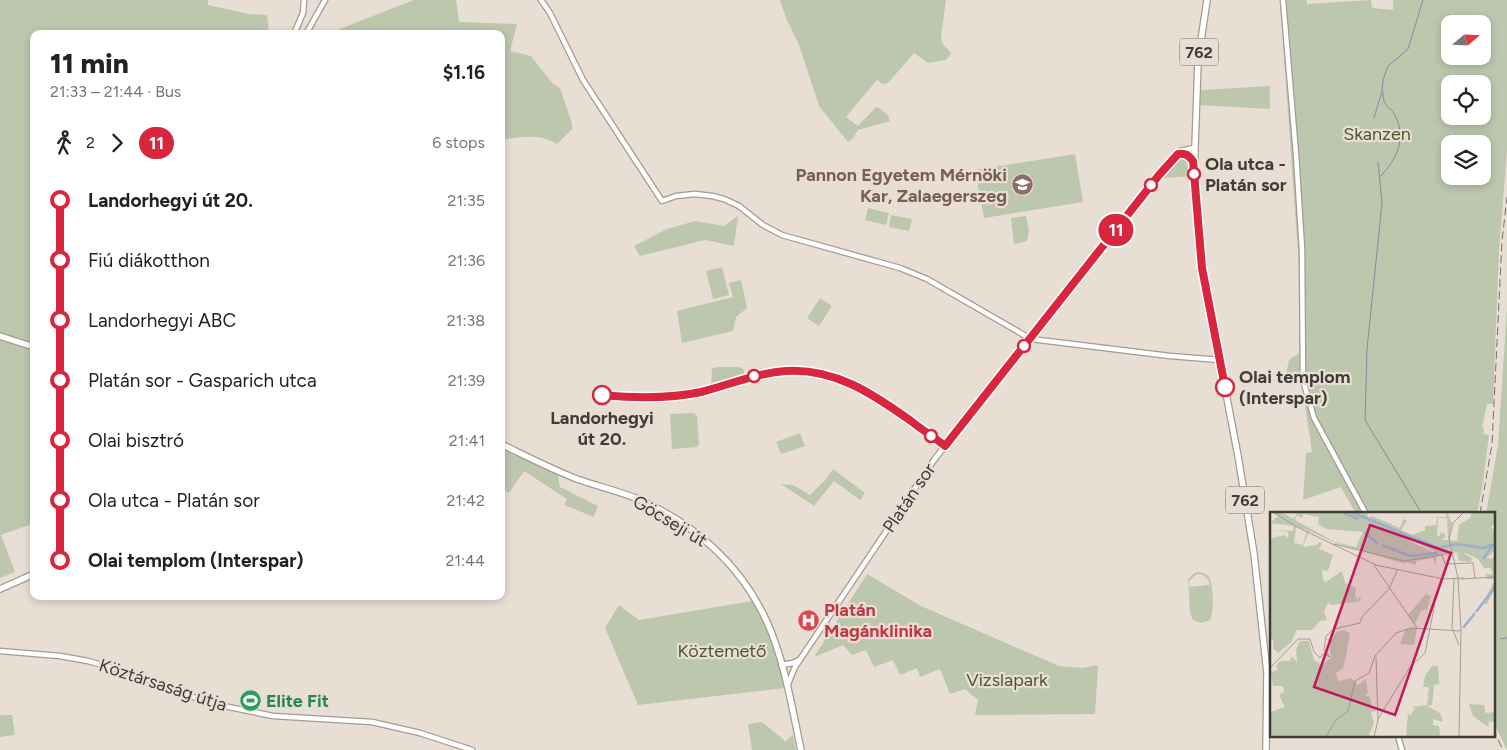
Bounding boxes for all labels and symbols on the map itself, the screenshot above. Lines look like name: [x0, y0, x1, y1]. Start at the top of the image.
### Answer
north arrow: [1441, 15, 1491, 65]
road number: 762: [1180, 38, 1218, 66]
park label: Skanzen: [1343, 123, 1411, 145]
place label: Ola utca - Platán sor: [1205, 153, 1287, 196]
place label: Pannon Egyetem Mérnöki Kar, Zalaegerszeg: [795, 164, 1007, 207]
marker: Ola utca - Platán sor: [1187, 167, 1201, 181]
school or university icon: Pannon Egyetem Mérnöki Kar, Zalaegerszeg: [1011, 173, 1035, 197]
unlabelled marker: [1144, 178, 1158, 192]
line badge: 11: [1094, 214, 1138, 246]
unlabelled marker: [1017, 339, 1031, 353]
place label: Olai templom (Interspar): [1239, 366, 1350, 409]
unlabelled marker: [747, 369, 761, 383]
marker: Olai templom (Interspar): [1215, 377, 1235, 397]
marker: Landorhegyi út 20.: [592, 385, 612, 405]
place label: Landorhegyi út 20.: [550, 407, 654, 450]
unlabelled marker: [924, 429, 938, 443]
street label: Platán sor: [878, 459, 940, 537]
road number: 762: [1226, 486, 1264, 514]
street label: Göcseji út: [629, 490, 711, 552]
inset map: [1270, 512, 1494, 738]
place label: Platán Magánklinika: [824, 599, 932, 642]
hospital icon: Platán Magánklinika: [796, 608, 820, 632]
park label: Köztemető: [677, 640, 767, 662]
street label: Köztársaság útja: [96, 654, 230, 716]
park label: Vizslapark: [966, 669, 1048, 691]
sports icon: Elite Fit: [238, 689, 262, 713]
place label: Elite Fit: [266, 690, 329, 712]

